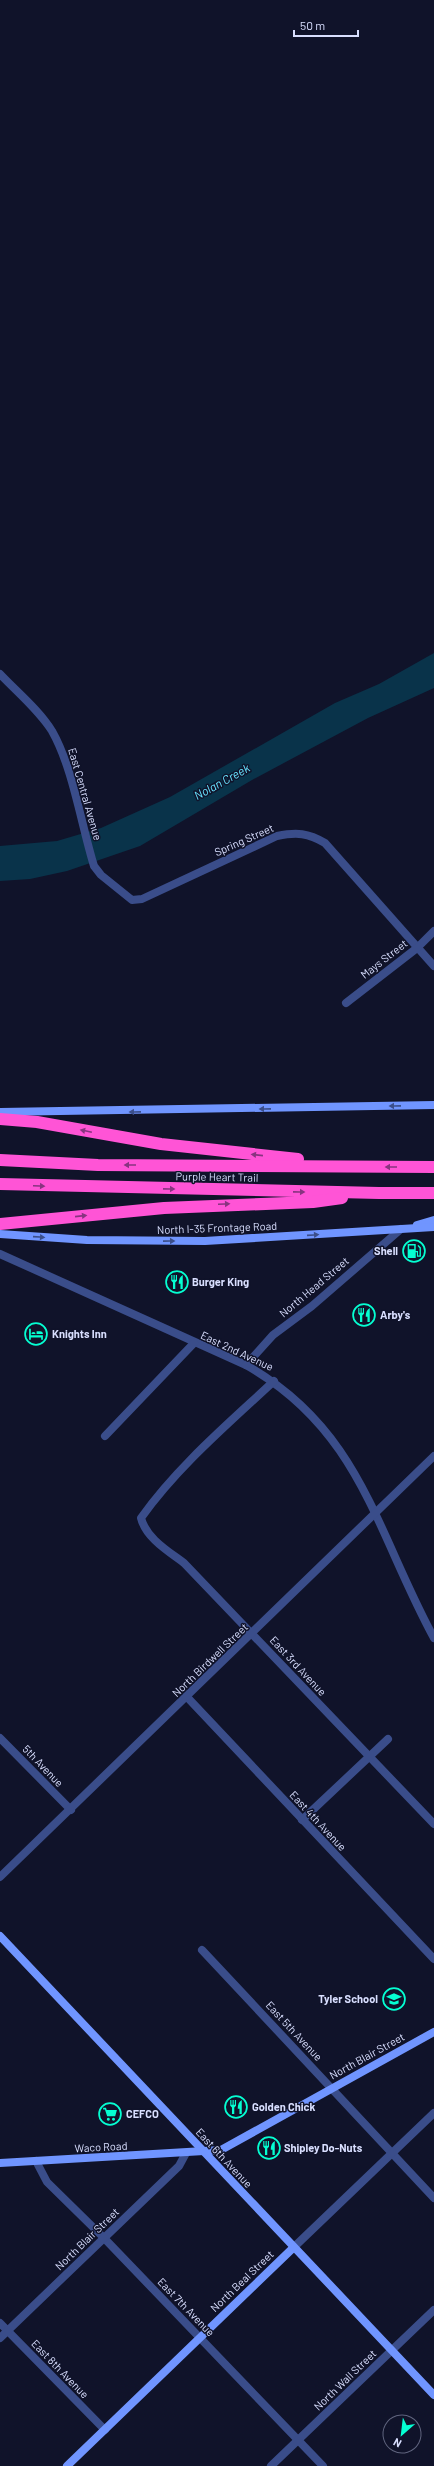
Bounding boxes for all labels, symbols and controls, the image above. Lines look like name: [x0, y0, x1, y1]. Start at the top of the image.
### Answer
scale bar: [294, 12, 358, 38]
text: 50 m: [300, 18, 325, 32]
street label: East Central Avenue: [66, 746, 105, 842]
water label: Nolan Creek: [191, 760, 252, 802]
street label: Spring Street: [212, 821, 275, 858]
street label: Mays Street: [358, 936, 410, 981]
one-way arrow: [388, 1103, 401, 1109]
one-way arrow: [258, 1106, 271, 1112]
one-way arrow: [128, 1109, 141, 1115]
one-way arrow: [80, 1128, 92, 1134]
one-way arrow: [251, 1152, 263, 1158]
one-way arrow: [123, 1162, 136, 1168]
one-way arrow: [384, 1164, 397, 1170]
street label: Purple Heart Trail: [176, 1169, 258, 1184]
one-way arrow: [33, 1183, 46, 1189]
one-way arrow: [163, 1186, 176, 1192]
one-way arrow: [293, 1189, 306, 1195]
one-way arrow: [218, 1201, 230, 1208]
one-way arrow: [74, 1213, 87, 1219]
street label: North I-35 Frontage Road: [157, 1219, 277, 1236]
one-way arrow: [307, 1232, 319, 1239]
one-way arrow: [33, 1233, 45, 1240]
one-way arrow: [163, 1238, 176, 1244]
fuel station icon: Shell: [401, 1238, 427, 1264]
place label: Shell: [374, 1244, 398, 1257]
street label: North Head Street: [276, 1254, 351, 1319]
restaurant icon: Burger King: [164, 1269, 190, 1295]
place label: Burger King: [192, 1275, 249, 1288]
restaurant icon: Arby's: [351, 1302, 377, 1328]
place label: Arby's: [380, 1308, 411, 1321]
hotel icon: Knights Inn: [23, 1321, 49, 1347]
place label: Knights Inn: [52, 1327, 107, 1340]
street label: East 2nd Avenue: [199, 1328, 276, 1373]
street label: North Birdwell Street: [169, 1620, 250, 1699]
street label: East 3rd Avenue: [268, 1633, 329, 1698]
street label: 5th Avenue: [20, 1742, 66, 1789]
street label: East 4th Avenue: [287, 1788, 349, 1853]
school or university icon: Tyler School: [381, 1986, 407, 2012]
place label: Tyler School: [318, 1992, 378, 2005]
street label: East 5th Avenue: [264, 1998, 325, 2063]
street label: North Blair Street: [327, 2030, 407, 2082]
restaurant icon: Golden Chick: [223, 2094, 249, 2120]
place label: Golden Chick: [252, 2100, 315, 2113]
supermarket icon: CEFCO: [97, 2101, 123, 2127]
place label: CEFCO: [126, 2107, 159, 2120]
street label: East 6th Avenue: [194, 2125, 255, 2190]
restaurant icon: Shipley Do-Nuts: [256, 2135, 282, 2161]
street label: Waco Road: [74, 2139, 128, 2154]
place label: Shipley Do-Nuts: [284, 2141, 363, 2154]
street label: North Blair Street: [52, 2205, 121, 2272]
street label: North Beal Street: [207, 2247, 276, 2314]
street label: East 7th Avenue: [155, 2275, 218, 2339]
street label: East 8th Avenue: [29, 2337, 92, 2401]
street label: North Wall Street: [311, 2347, 379, 2413]
north arrow: [382, 2414, 422, 2454]
text: N: [391, 2436, 403, 2451]

